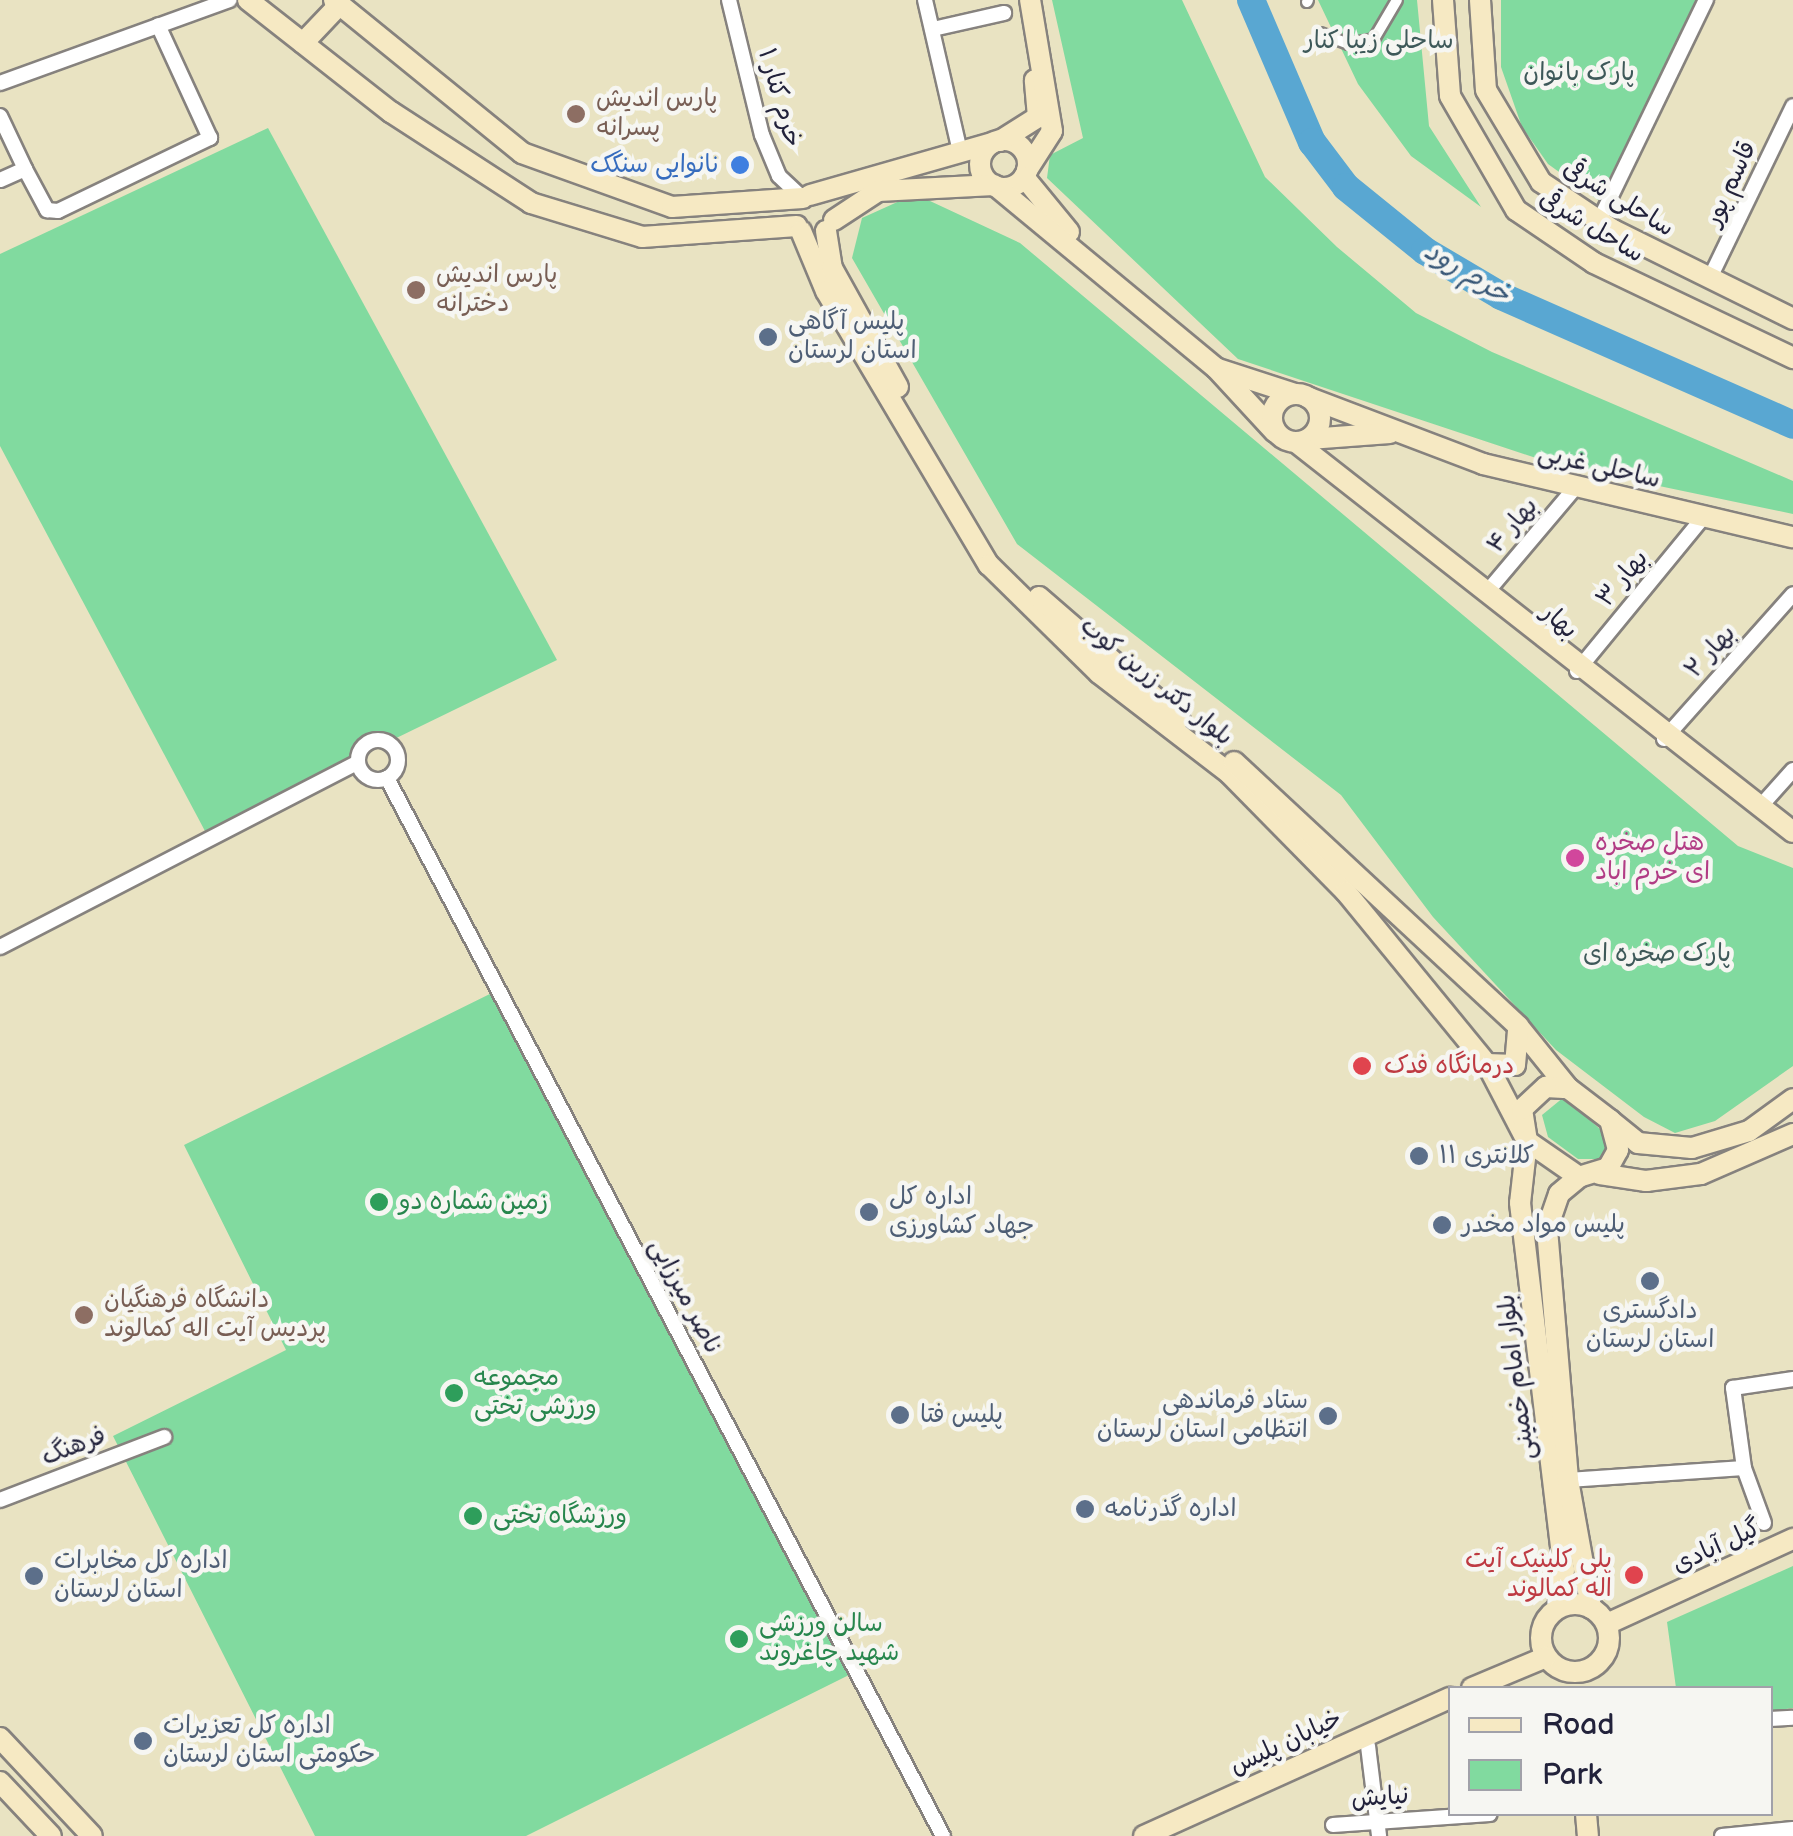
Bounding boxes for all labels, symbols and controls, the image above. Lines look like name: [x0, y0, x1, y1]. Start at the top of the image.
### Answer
park label: ساحلی زیبا کنار: [1304, 26, 1454, 56]
street label: خرم کنار ۱: [751, 45, 807, 151]
park label: پارک بانوان: [1523, 58, 1635, 88]
place label: پارس اندیش پسرانه: [596, 85, 718, 144]
marker: پارس اندیش پسرانه: [565, 103, 587, 125]
street label: قاسم پور: [1698, 137, 1764, 231]
place label: نانوایی سنگک: [590, 150, 720, 180]
marker: نانوایی سنگک: [729, 154, 751, 176]
street label: ساحلی شرقی: [1557, 154, 1679, 244]
street label: ساحل شرقی: [1533, 184, 1649, 270]
water label: خرم رود: [1418, 234, 1516, 312]
place label: پارس اندیش دخترانه: [436, 261, 558, 320]
marker: پارس اندیش دخترانه: [405, 279, 427, 301]
place label: پلیس آگاهی استان لرستان: [788, 308, 917, 367]
marker: پلیس آگاهی استان لرستان: [757, 326, 779, 348]
street label: ساحلی غربی: [1535, 438, 1663, 496]
street label: بهار ۴: [1481, 492, 1545, 560]
street label: بهار ۳: [1591, 544, 1655, 614]
street label: بهار: [1535, 598, 1583, 646]
street label: بلوار دکتر زرین کوب: [1074, 611, 1238, 753]
street label: بهار ۲: [1679, 619, 1743, 685]
place label: هتل صخره ای خرم اباد: [1595, 829, 1710, 888]
marker: هتل صخره ای خرم اباد: [1564, 847, 1586, 869]
park label: پارک صخره ای: [1583, 939, 1731, 969]
place label: درمانگاه فدک: [1384, 1051, 1514, 1081]
marker: درمانگاه فدک: [1349, 1053, 1375, 1079]
place label: کلانتری ۱۱: [1439, 1141, 1534, 1171]
marker: کلانتری ۱۱: [1408, 1145, 1430, 1167]
place label: اداره کل جهاد کشاورزی: [889, 1183, 1034, 1242]
place label: زمین شماره دو: [399, 1187, 548, 1217]
marker: زمین شماره دو: [368, 1191, 390, 1213]
marker: اداره کل جهاد کشاورزی: [858, 1201, 880, 1223]
place label: پلیس مواد مخدر: [1462, 1210, 1625, 1240]
marker: پلیس مواد مخدر: [1431, 1214, 1453, 1236]
street label: ناصر میرزایی: [642, 1234, 728, 1360]
marker: دادگستری استان لرستان: [1639, 1270, 1661, 1292]
place label: دانشگاه فرهنگیان پردیس آیت اله کمالوند: [104, 1286, 326, 1345]
street label: بلوار امام خمینی: [1492, 1292, 1542, 1462]
place label: دادگستری استان لرستان: [1586, 1297, 1714, 1356]
marker: دانشگاه فرهنگیان پردیس آیت اله کمالوند: [73, 1304, 95, 1326]
place label: مجموعه ورزشی تختی: [474, 1364, 597, 1423]
marker: مجموعه ورزشی تختی: [443, 1382, 465, 1404]
place label: ستاد فرماندهی انتظامی استان لرستان: [1097, 1387, 1308, 1446]
place label: پلیس فتا: [920, 1400, 1003, 1430]
marker: پلیس فتا: [889, 1404, 911, 1426]
marker: ستاد فرماندهی انتظامی استان لرستان: [1317, 1405, 1339, 1427]
street label: فرهنگ: [38, 1421, 110, 1473]
place label: اداره گذرنامه: [1105, 1494, 1236, 1524]
marker: اداره گذرنامه: [1074, 1498, 1096, 1520]
place label: ورزشگاه تختی: [493, 1501, 627, 1531]
marker: ورزشگاه تختی: [462, 1505, 484, 1527]
street label: گیل آبادی: [1668, 1513, 1766, 1581]
place label: پلی کلینیک آیت اله کمالوند: [1465, 1546, 1612, 1605]
place label: اداره کل مخابرات استان لرستان: [54, 1547, 227, 1606]
marker: پلی کلینیک آیت اله کمالوند: [1621, 1562, 1647, 1588]
marker: اداره کل مخابرات استان لرستان: [23, 1565, 45, 1587]
place label: سالن ورزشی شهید چاغروند: [759, 1610, 899, 1669]
marker: سالن ورزشی شهید چاغروند: [728, 1628, 750, 1650]
legend: [1448, 1686, 1773, 1816]
street label: خیابان پلیس: [1225, 1704, 1347, 1782]
text: Road: [1542, 1707, 1615, 1743]
place label: اداره کل تعزیرات حکومتی استان لرستان: [163, 1712, 375, 1771]
marker: اداره کل تعزیرات حکومتی استان لرستان: [132, 1730, 154, 1752]
text: Park: [1542, 1757, 1602, 1793]
street label: نیایش: [1350, 1781, 1410, 1815]

